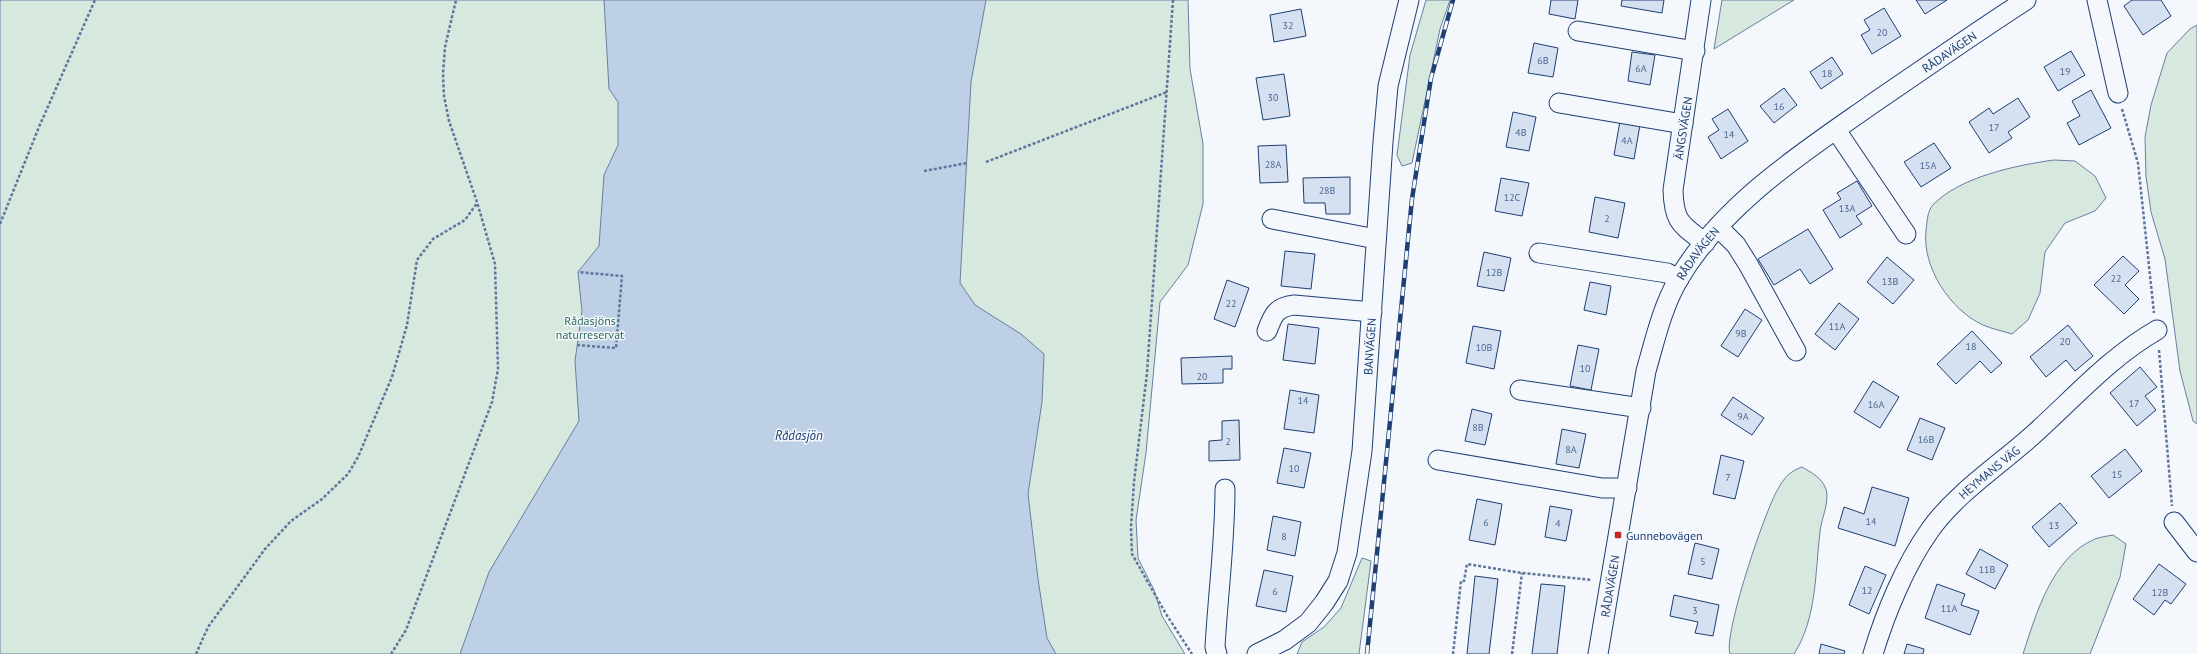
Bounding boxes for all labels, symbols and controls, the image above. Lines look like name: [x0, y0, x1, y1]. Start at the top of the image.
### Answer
house number: 32: [1283, 19, 1293, 32]
house number: 20: [1877, 26, 1888, 39]
street label: RÅDAVÄGEN: [1919, 28, 1979, 75]
house number: 6B: [1537, 54, 1549, 67]
house number: 6A: [1635, 62, 1647, 75]
house number: 19: [2060, 65, 2070, 78]
house number: 18: [1822, 67, 1832, 80]
house number: 30: [1268, 91, 1279, 104]
street label: ÄNGSVÄGEN: [1671, 95, 1695, 161]
house number: 16: [1774, 100, 1784, 113]
house number: 17: [1989, 121, 1999, 134]
house number: 4B: [1515, 126, 1527, 139]
house number: 14: [1724, 128, 1735, 141]
house number: 4A: [1621, 134, 1633, 147]
house number: 28A: [1265, 158, 1282, 171]
house number: 15A: [1920, 159, 1937, 172]
house number: 28B: [1319, 184, 1336, 197]
house number: 12C: [1504, 191, 1521, 204]
house number: 13A: [1839, 202, 1856, 215]
house number: 2: [1604, 212, 1610, 225]
street label: RÅDAVÄGEN: [1673, 223, 1722, 282]
house number: 12B: [1486, 266, 1503, 279]
house number: 22: [2111, 272, 2121, 285]
house number: 13B: [1882, 275, 1899, 288]
house number: 22: [1226, 297, 1236, 310]
park label: Rådasjöns naturreservat: [556, 313, 624, 342]
street label: BANVÄGEN: [1360, 317, 1379, 375]
house number: 11A: [1829, 320, 1846, 333]
house number: 9B: [1735, 327, 1747, 340]
house number: 20: [2060, 335, 2071, 348]
house number: 18: [1966, 340, 1976, 353]
house number: 10B: [1476, 341, 1493, 354]
house number: 10: [1580, 362, 1591, 375]
house number: 20: [1197, 370, 1208, 383]
house number: 14: [1298, 394, 1309, 407]
house number: 17: [2129, 397, 2139, 410]
house number: 16A: [1868, 398, 1885, 411]
house number: 9A: [1737, 410, 1749, 423]
house number: 8B: [1472, 421, 1484, 434]
water label: Rådasjön: [775, 427, 823, 444]
house number: 16B: [1918, 433, 1935, 446]
house number: 2: [1225, 435, 1231, 448]
street label: HEYMANS VÄG: [1955, 442, 2023, 502]
house number: 8A: [1565, 443, 1577, 456]
house number: 10: [1289, 462, 1300, 475]
house number: 15: [2112, 468, 2122, 481]
house number: 7: [1725, 471, 1731, 484]
house number: 14: [1866, 515, 1877, 528]
house number: 6: [1483, 516, 1489, 529]
house number: 4: [1555, 517, 1561, 530]
house number: 13: [2049, 519, 2059, 532]
place label: Gunnebovägen: [1626, 528, 1703, 543]
house number: 8: [1281, 530, 1287, 543]
marker: Gunnebovägen: [1613, 530, 1623, 540]
street label: RÅDAVÄGEN: [1597, 554, 1622, 618]
house number: 5: [1700, 555, 1706, 568]
house number: 11B: [1979, 563, 1996, 576]
house number: 12: [1862, 584, 1872, 597]
house number: 6: [1272, 585, 1278, 598]
house number: 12B: [2152, 586, 2169, 599]
house number: 11A: [1941, 602, 1958, 615]
house number: 3: [1692, 604, 1698, 617]

